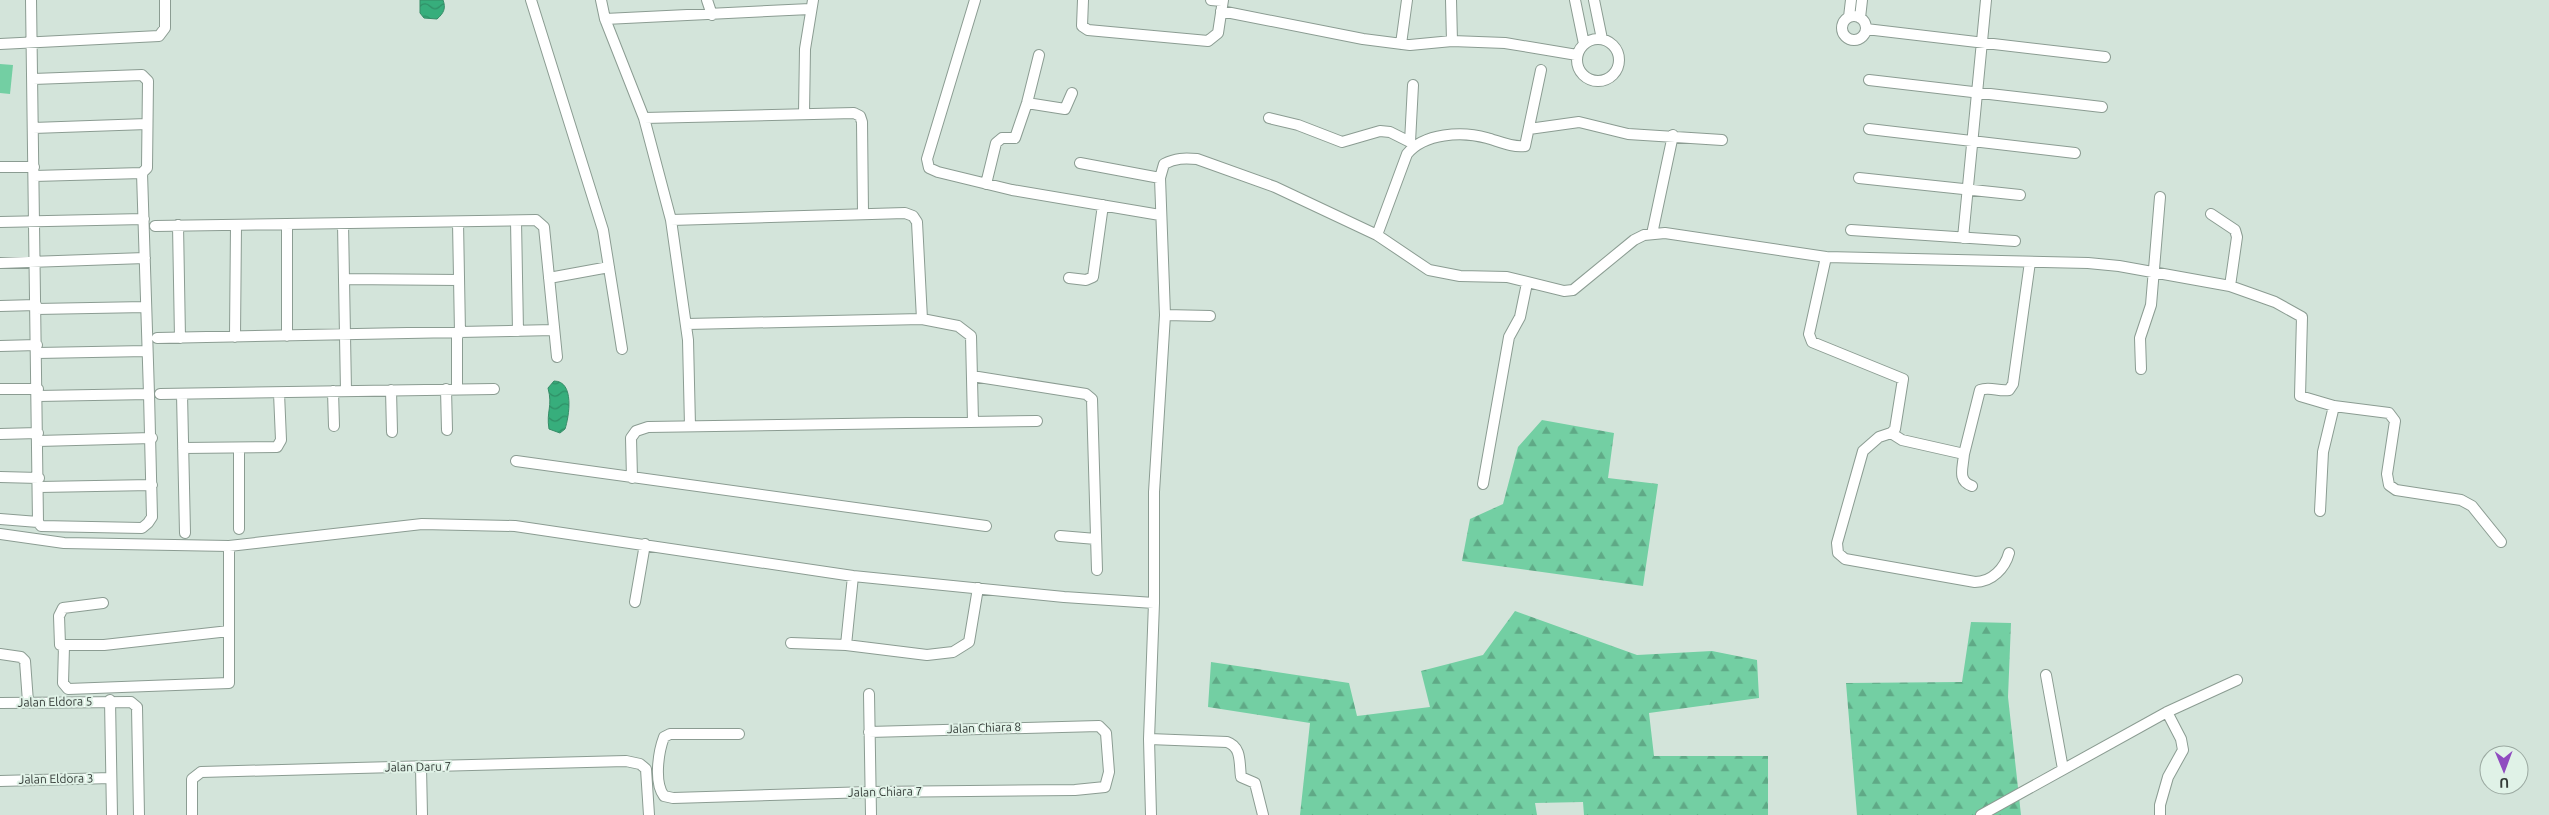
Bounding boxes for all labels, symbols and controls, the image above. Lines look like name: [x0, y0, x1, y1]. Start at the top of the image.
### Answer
street label: Jalan Eldora 5: [17, 694, 93, 709]
street label: Jalan Chiara 8: [947, 720, 1022, 735]
north arrow: [2479, 745, 2529, 795]
street label: Jalan Daru 7: [385, 759, 451, 774]
street label: Jalan Eldora 3: [18, 771, 94, 786]
text: U: [2499, 775, 2509, 791]
street label: Jalan Chiara 7: [848, 784, 922, 799]

